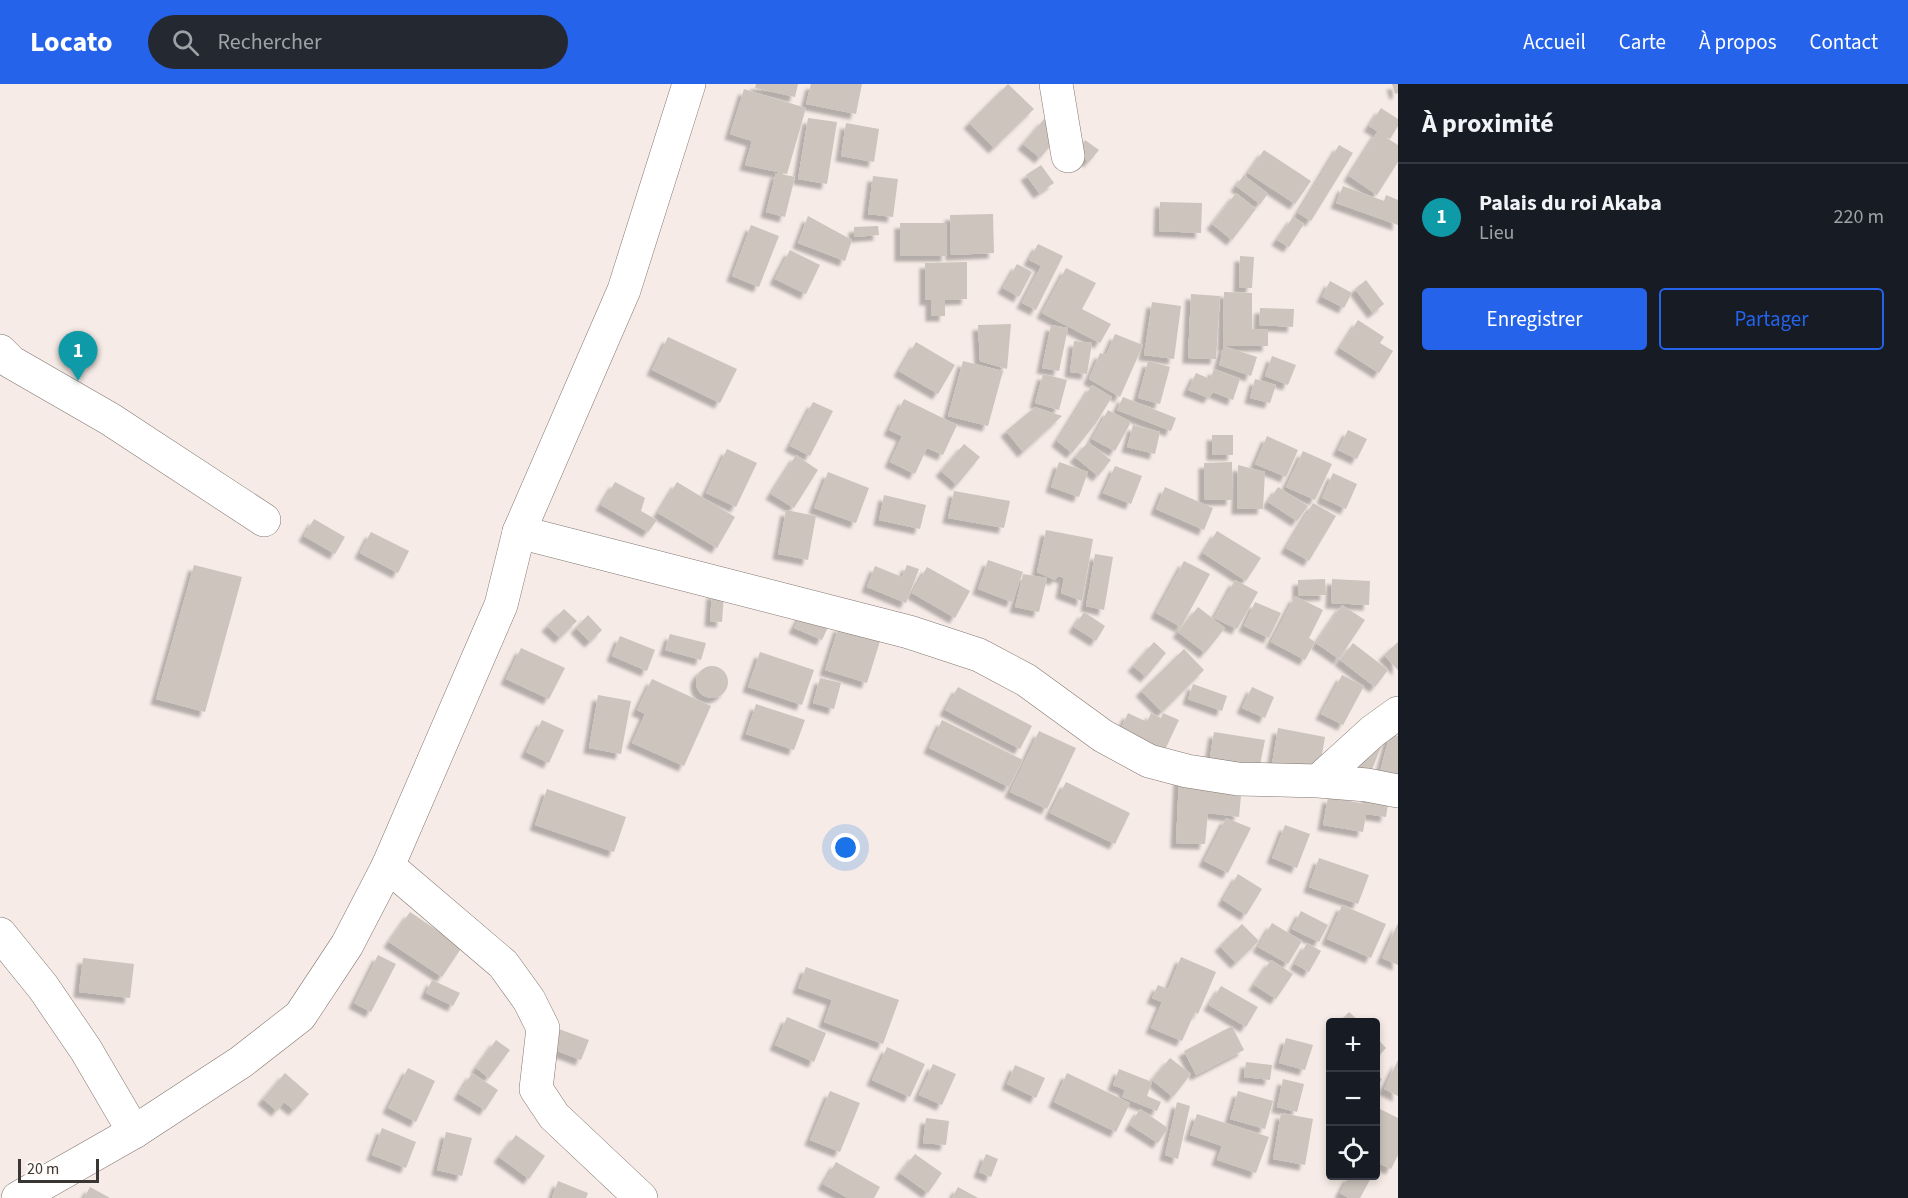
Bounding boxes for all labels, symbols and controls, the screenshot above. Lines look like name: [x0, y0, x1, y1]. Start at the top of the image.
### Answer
search box: [148, 15, 568, 69]
text: Locato: [30, 22, 112, 62]
icon: search: [169, 26, 202, 59]
text: Rechercher: [217, 26, 322, 58]
text: Accueil: [1523, 27, 1586, 57]
text: Carte: [1619, 27, 1666, 57]
text: À propos: [1699, 27, 1776, 57]
text: Contact: [1809, 27, 1878, 57]
text: À proximité: [1422, 105, 1554, 142]
text: Palais du roi Akaba: [1479, 187, 1662, 219]
text: 1: [1436, 203, 1447, 231]
text: 220 m: [1834, 203, 1884, 231]
text: Lieu: [1479, 219, 1514, 247]
button: Enregistrer: [1422, 288, 1647, 350]
button: Partager: [1659, 288, 1884, 350]
pin: 1: [58, 332, 98, 381]
your location: [831, 833, 860, 862]
map controls: [1326, 1018, 1380, 1180]
button: +: [1326, 1018, 1380, 1072]
button: −: [1326, 1072, 1380, 1126]
button: locate: [1326, 1126, 1380, 1180]
scale bar: [18, 1156, 99, 1184]
text: 20 m: [27, 1158, 59, 1180]

